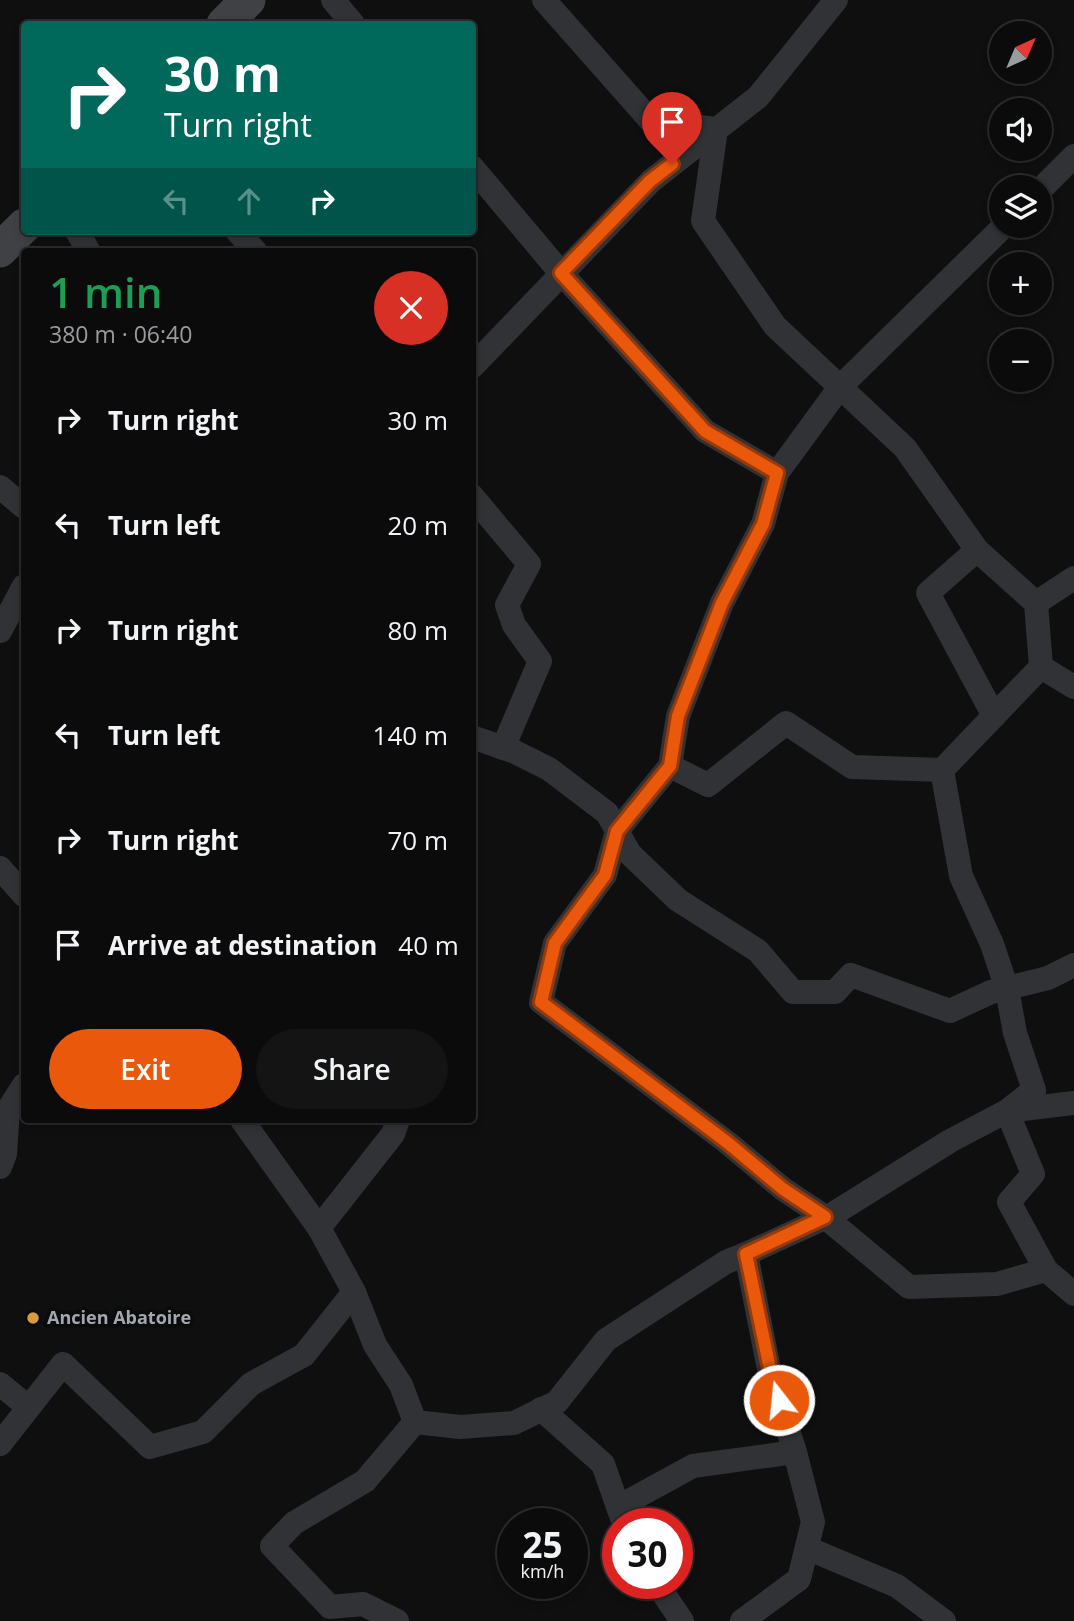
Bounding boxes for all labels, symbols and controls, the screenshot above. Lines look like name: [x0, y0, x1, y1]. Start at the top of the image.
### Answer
north arrow: [989, 21, 1052, 84]
map controls: [989, 21, 1052, 392]
text: 30 m: [164, 40, 281, 106]
icon: right: [49, 49, 140, 140]
pin: [642, 92, 702, 164]
button: sound: [989, 98, 1052, 161]
text: Turn right: [164, 103, 312, 146]
icon: arrive: [653, 103, 691, 141]
button: layers: [989, 175, 1052, 238]
icon: left: [157, 182, 195, 220]
icon: ahead: [230, 182, 268, 220]
icon: right: [303, 182, 341, 220]
button: +: [989, 252, 1052, 315]
text: 1 min: [49, 263, 162, 320]
button: close: [374, 271, 448, 345]
text: 380 m · 06:40: [49, 318, 192, 350]
button: −: [989, 329, 1052, 392]
icon: right: [49, 401, 87, 439]
text: Turn right: [108, 402, 239, 438]
text: 30 m: [387, 402, 448, 438]
icon: left: [49, 506, 87, 544]
text: Turn left: [108, 507, 220, 543]
text: 20 m: [387, 507, 448, 543]
icon: right: [49, 611, 87, 649]
text: Turn right: [108, 612, 239, 648]
text: 80 m: [387, 612, 448, 648]
icon: left: [49, 716, 87, 754]
text: Turn left: [108, 717, 220, 753]
text: 140 m: [373, 717, 448, 753]
icon: right: [49, 821, 87, 859]
text: Turn right: [108, 822, 239, 858]
text: 70 m: [387, 822, 448, 858]
icon: arrive: [49, 926, 87, 964]
text: Arrive at destination: [108, 927, 377, 963]
text: 40 m: [398, 927, 459, 963]
button: Exit: [49, 1029, 242, 1109]
button: Share: [256, 1029, 448, 1109]
place label: Ancien Abatoire: [47, 1305, 191, 1329]
marker: Ancien Abatoire: [25, 1310, 41, 1326]
position arrow: [742, 1363, 816, 1437]
speed limit sign: 30: [602, 1508, 693, 1599]
text: 25: [522, 1521, 563, 1568]
text: km/h: [521, 1559, 564, 1583]

